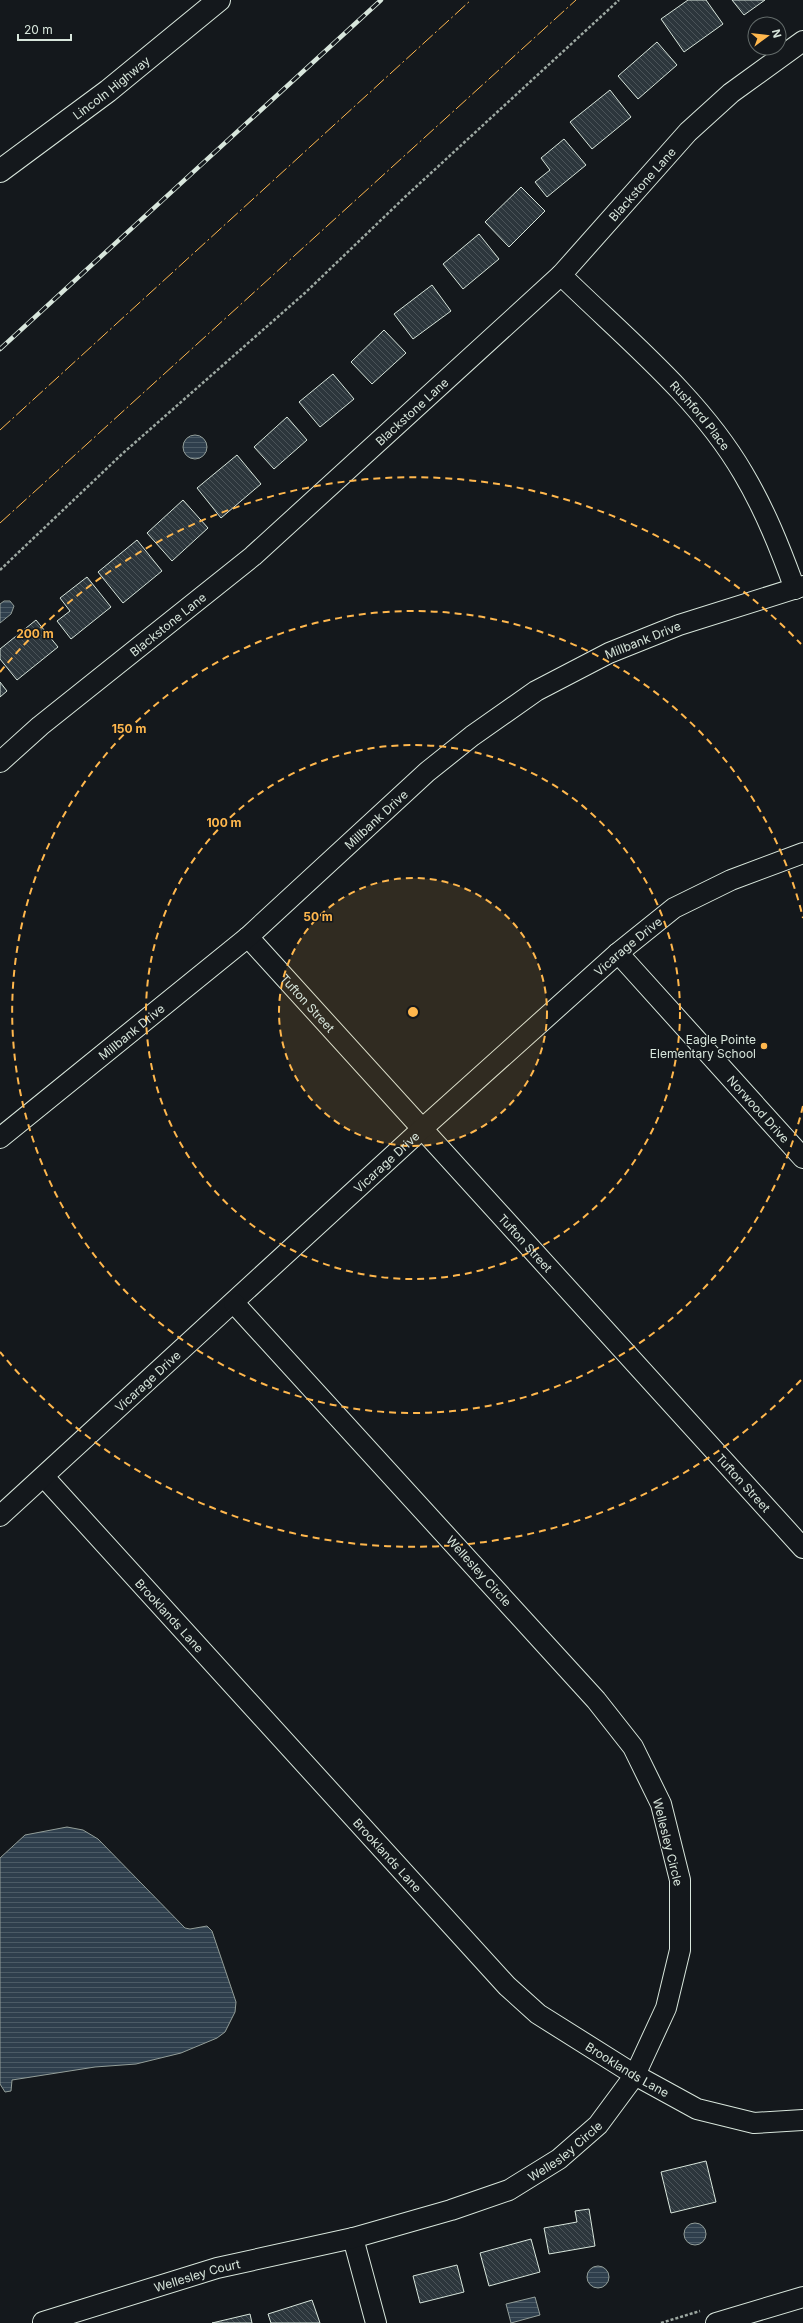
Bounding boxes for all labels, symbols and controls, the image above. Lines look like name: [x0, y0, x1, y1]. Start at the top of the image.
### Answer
scale bar: [18, 16, 71, 42]
north arrow: [747, 16, 787, 56]
text: 20 m: [24, 22, 53, 37]
text: N: [769, 28, 785, 39]
street label: Lincoln Highway: [70, 52, 153, 122]
street label: Blackstone Lane: [605, 144, 678, 224]
street label: Blackstone Lane: [372, 374, 451, 448]
street label: Rushford Place: [667, 377, 734, 453]
street label: Blackstone Lane: [126, 589, 209, 659]
street label: Millbank Drive: [602, 618, 683, 662]
text: 200 m: [16, 626, 54, 641]
text: 150 m: [112, 721, 146, 736]
street label: Millbank Drive: [341, 786, 411, 852]
text: 100 m: [206, 815, 242, 830]
text: 50 m: [303, 909, 333, 924]
street label: Vicarage Drive: [591, 913, 665, 979]
street label: Tufton Street: [278, 971, 338, 1035]
street label: Millbank Drive: [95, 1000, 167, 1063]
centre of rings: [406, 1005, 420, 1019]
place label: Eagle Pointe Elementary School: [650, 1032, 756, 1061]
marker: Eagle Pointe Elementary School: [759, 1041, 769, 1051]
street label: Norwood Drive: [725, 1072, 793, 1146]
street label: Vicarage Drive: [350, 1128, 422, 1196]
street label: Tufton Street: [495, 1210, 556, 1275]
street label: Vicarage Drive: [111, 1347, 183, 1415]
street label: Tufton Street: [713, 1450, 774, 1515]
street label: Wellesley Circle: [443, 1533, 515, 1609]
street label: Brooklands Lane: [132, 1575, 207, 1655]
street label: Wellesley Circle: [650, 1797, 686, 1887]
street label: Brooklands Lane: [350, 1815, 425, 1895]
street label: Brooklands Lane: [583, 2038, 672, 2100]
street label: Wellesley Circle: [525, 2118, 605, 2184]
street label: Wellesley Court: [152, 2256, 241, 2295]

